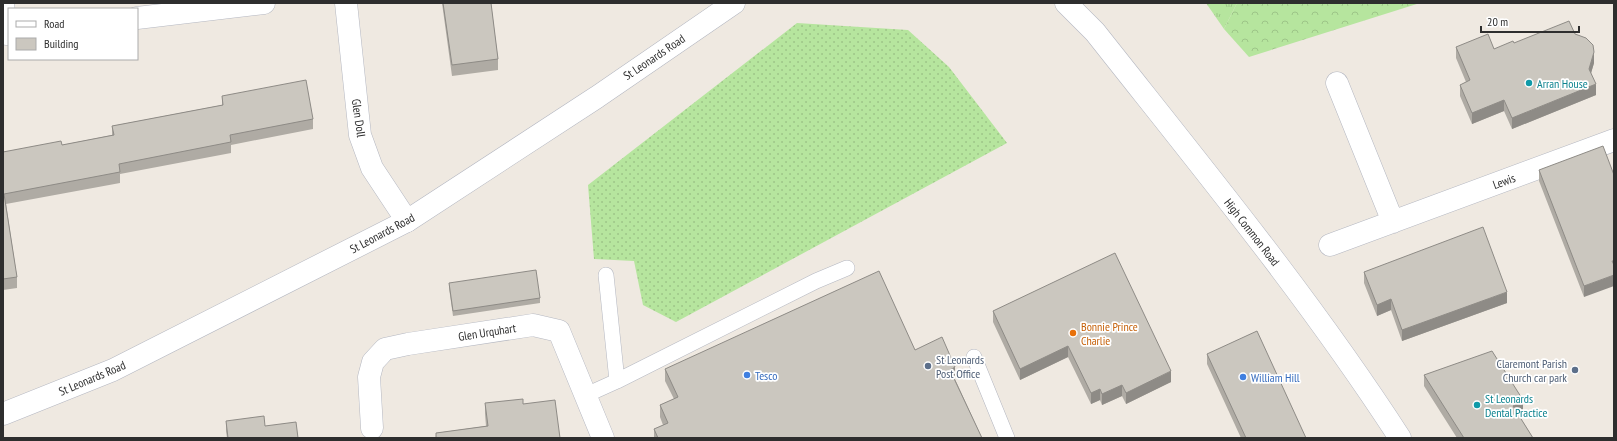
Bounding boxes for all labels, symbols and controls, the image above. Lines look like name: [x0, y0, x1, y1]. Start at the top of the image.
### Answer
legend: [8, 8, 138, 60]
scale bar: [1481, 8, 1579, 34]
text: 20 m: [1487, 14, 1508, 29]
text: Road: [44, 16, 64, 31]
street label: St Leonards Road: [620, 31, 688, 83]
text: Building: [44, 36, 79, 51]
place label: Arran House: [1537, 76, 1588, 91]
marker: Arran House: [1524, 78, 1534, 88]
street label: Glen Doll: [349, 98, 369, 138]
street label: Lewis: [1491, 170, 1517, 192]
street label: High Common Road: [1221, 195, 1283, 269]
street label: St Leonards Road: [347, 210, 417, 256]
place label: Bonnie Prince Charlie: [1081, 319, 1138, 348]
street label: Glen Urquhart: [457, 320, 518, 344]
marker: Bonnie Prince Charlie: [1068, 328, 1078, 338]
place label: St Leonards Post Office: [936, 352, 984, 381]
place label: Claremont Parish Church car park: [1496, 356, 1567, 385]
street label: St Leonards Road: [56, 357, 128, 399]
marker: St Leonards Post Office: [923, 361, 933, 371]
marker: Claremont Parish Church car park: [1570, 365, 1580, 375]
place label: Tesco: [755, 368, 777, 383]
marker: Tesco: [742, 370, 752, 380]
place label: William Hill: [1251, 370, 1300, 385]
marker: William Hill: [1238, 372, 1248, 382]
place label: St Leonards Dental Practice: [1485, 391, 1547, 420]
marker: St Leonards Dental Practice: [1472, 400, 1482, 410]

